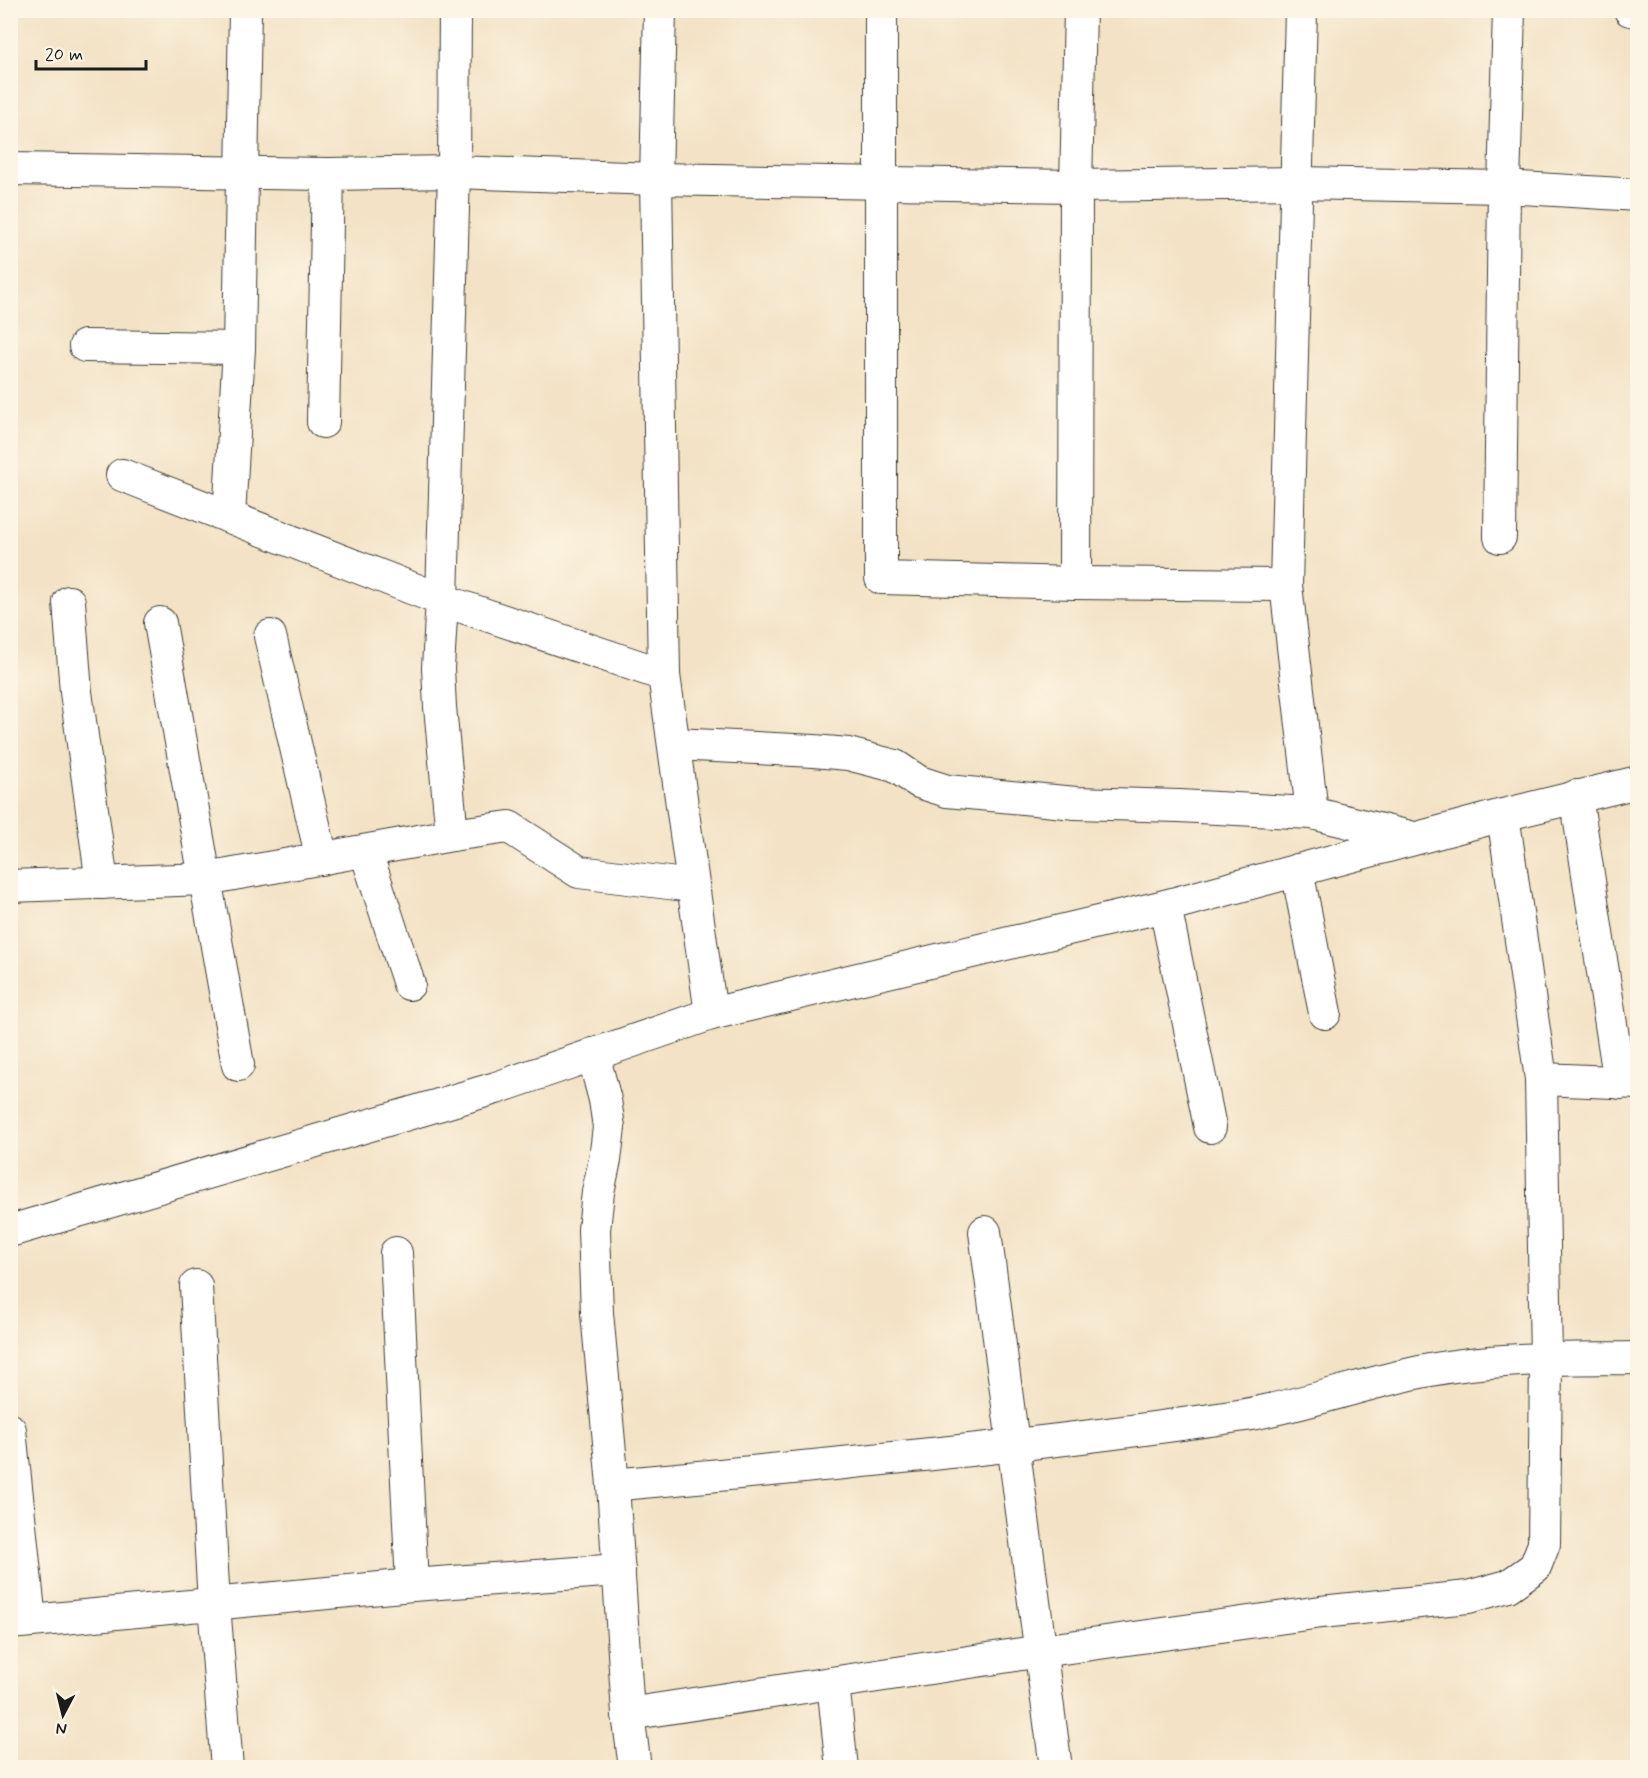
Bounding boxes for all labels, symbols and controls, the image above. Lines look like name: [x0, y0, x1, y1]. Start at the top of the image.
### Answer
scale bar: [36, 33, 146, 71]
text: 20 m: [45, 43, 83, 67]
north arrow: [33, 1685, 93, 1745]
text: N: [55, 1717, 68, 1739]

